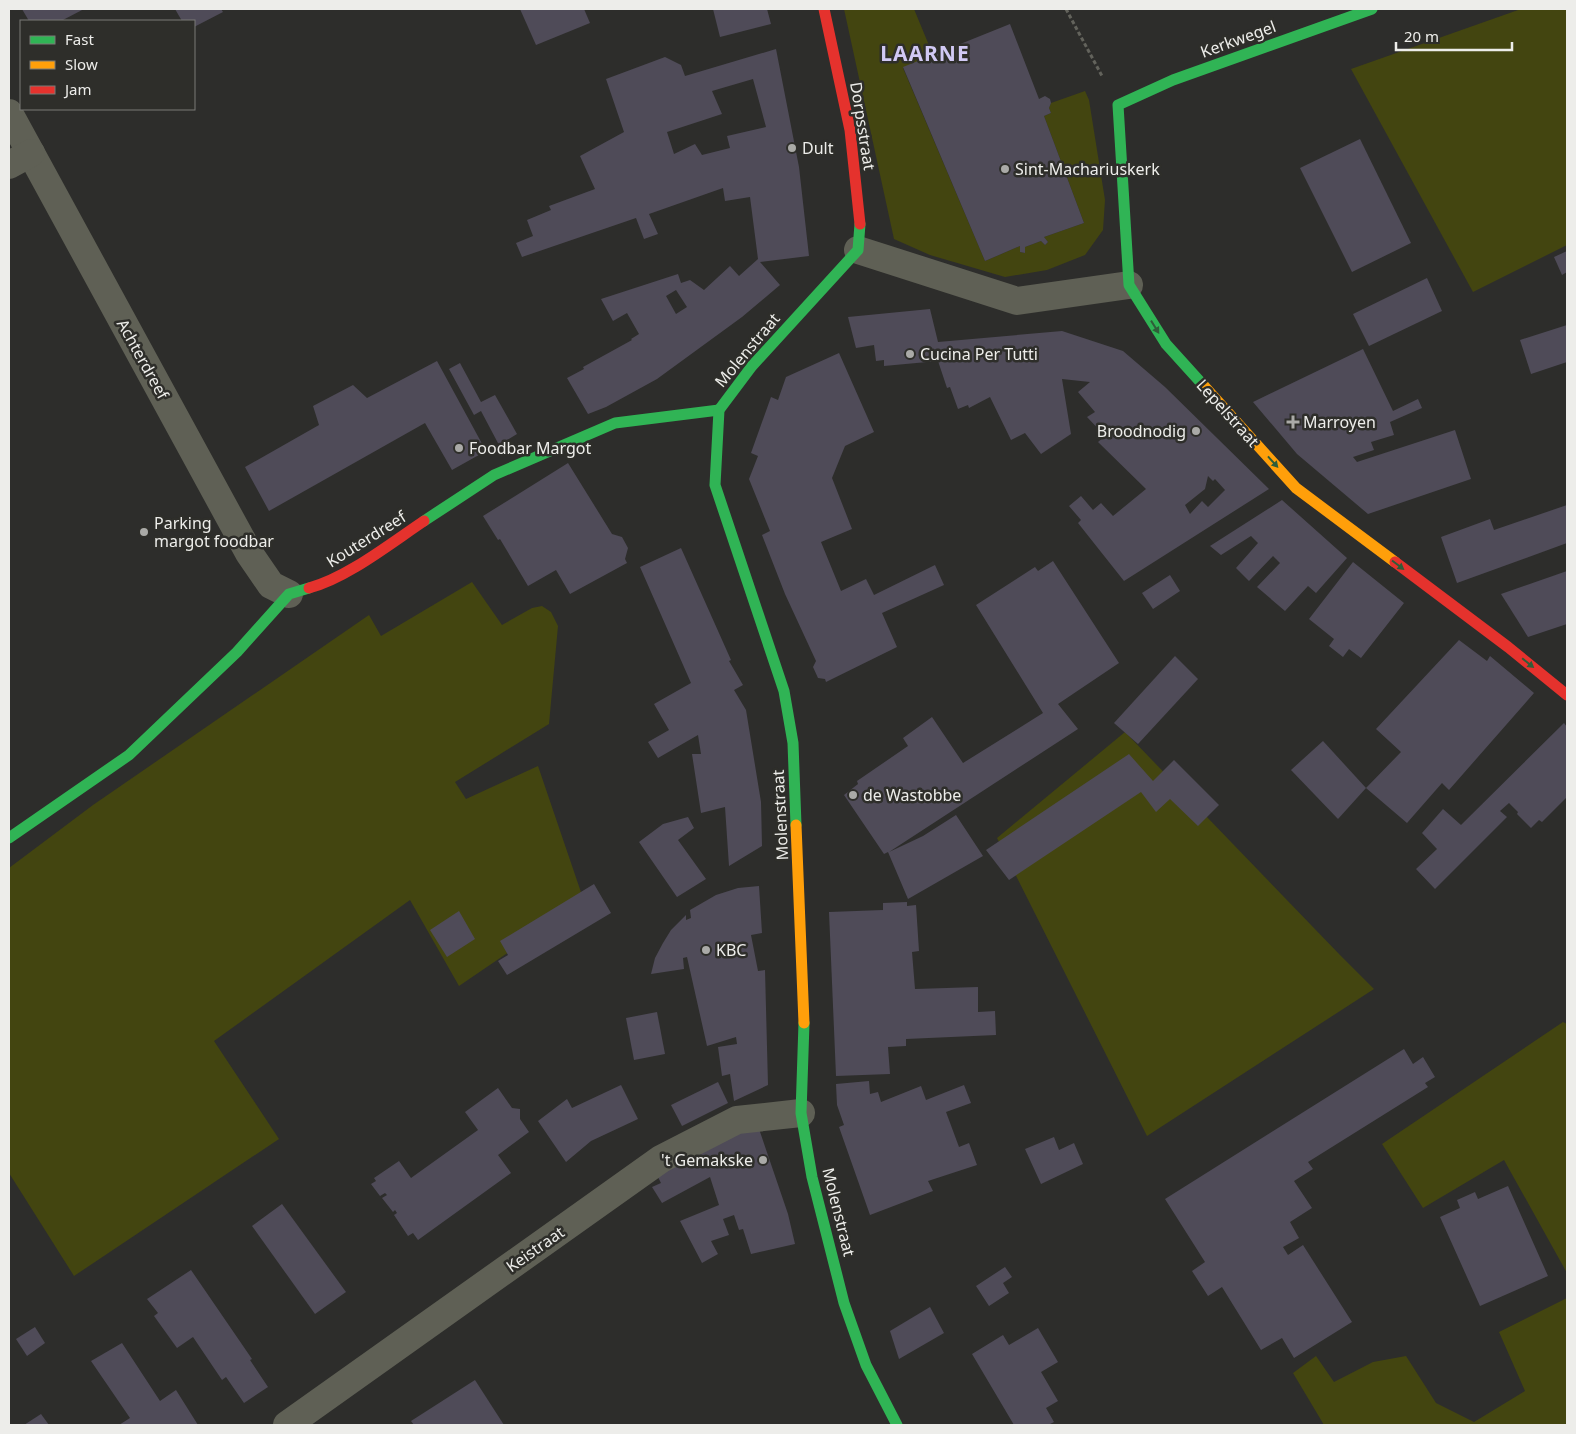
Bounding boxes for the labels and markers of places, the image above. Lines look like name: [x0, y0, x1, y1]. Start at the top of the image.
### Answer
place label: Dult: [802, 137, 834, 159]
marker: Dult: [786, 142, 798, 154]
place label: Sint-Machariuskerk: [1015, 158, 1160, 180]
marker: Sint-Machariuskerk: [999, 163, 1011, 175]
place label: Cucina Per Tutti: [920, 343, 1038, 365]
marker: Cucina Per Tutti: [904, 348, 916, 360]
place label: Marroyen: [1303, 411, 1376, 433]
marker: Marroyen: [1287, 416, 1299, 428]
place label: Broodnodig: [1097, 420, 1186, 442]
marker: Broodnodig: [1190, 425, 1202, 437]
place label: Foodbar Margot: [469, 437, 592, 459]
marker: Foodbar Margot: [453, 442, 465, 454]
place label: Parking margot foodbar: [154, 512, 274, 552]
marker: Parking margot foodbar: [138, 526, 150, 538]
place label: de Wastobbe: [863, 784, 961, 806]
marker: de Wastobbe: [847, 789, 859, 801]
place label: KBC: [716, 939, 746, 961]
marker: KBC: [700, 944, 712, 956]
place label: 't Gemakske: [661, 1149, 753, 1171]
marker: 't Gemakske: [757, 1154, 769, 1166]

